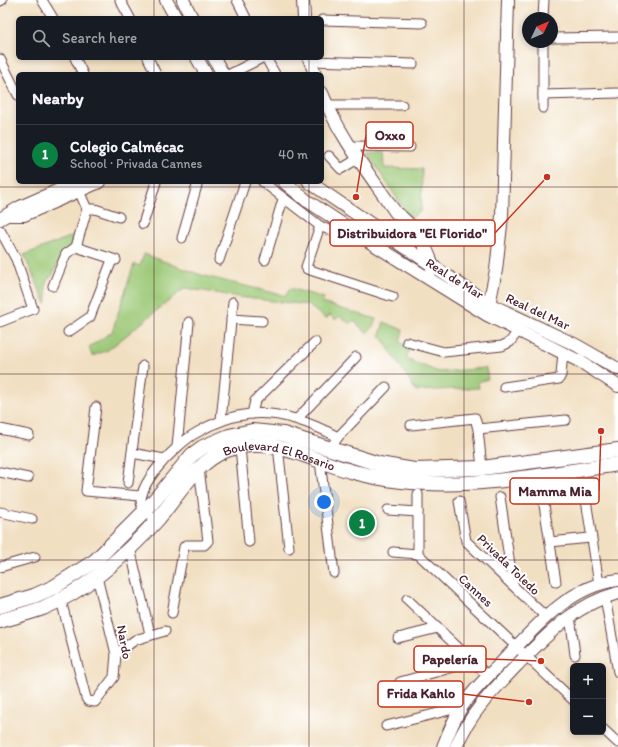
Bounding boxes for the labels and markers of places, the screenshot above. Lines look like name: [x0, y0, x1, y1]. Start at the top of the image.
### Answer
callout: Oxxo: [366, 122, 413, 148]
callout: Distribuidora "El Florido": [330, 220, 495, 246]
callout: Mamma Mia: [510, 478, 599, 504]
pin: 1: [349, 508, 375, 538]
callout: Papelería: [414, 646, 486, 672]
callout: Frida Kahlo: [378, 681, 463, 707]

